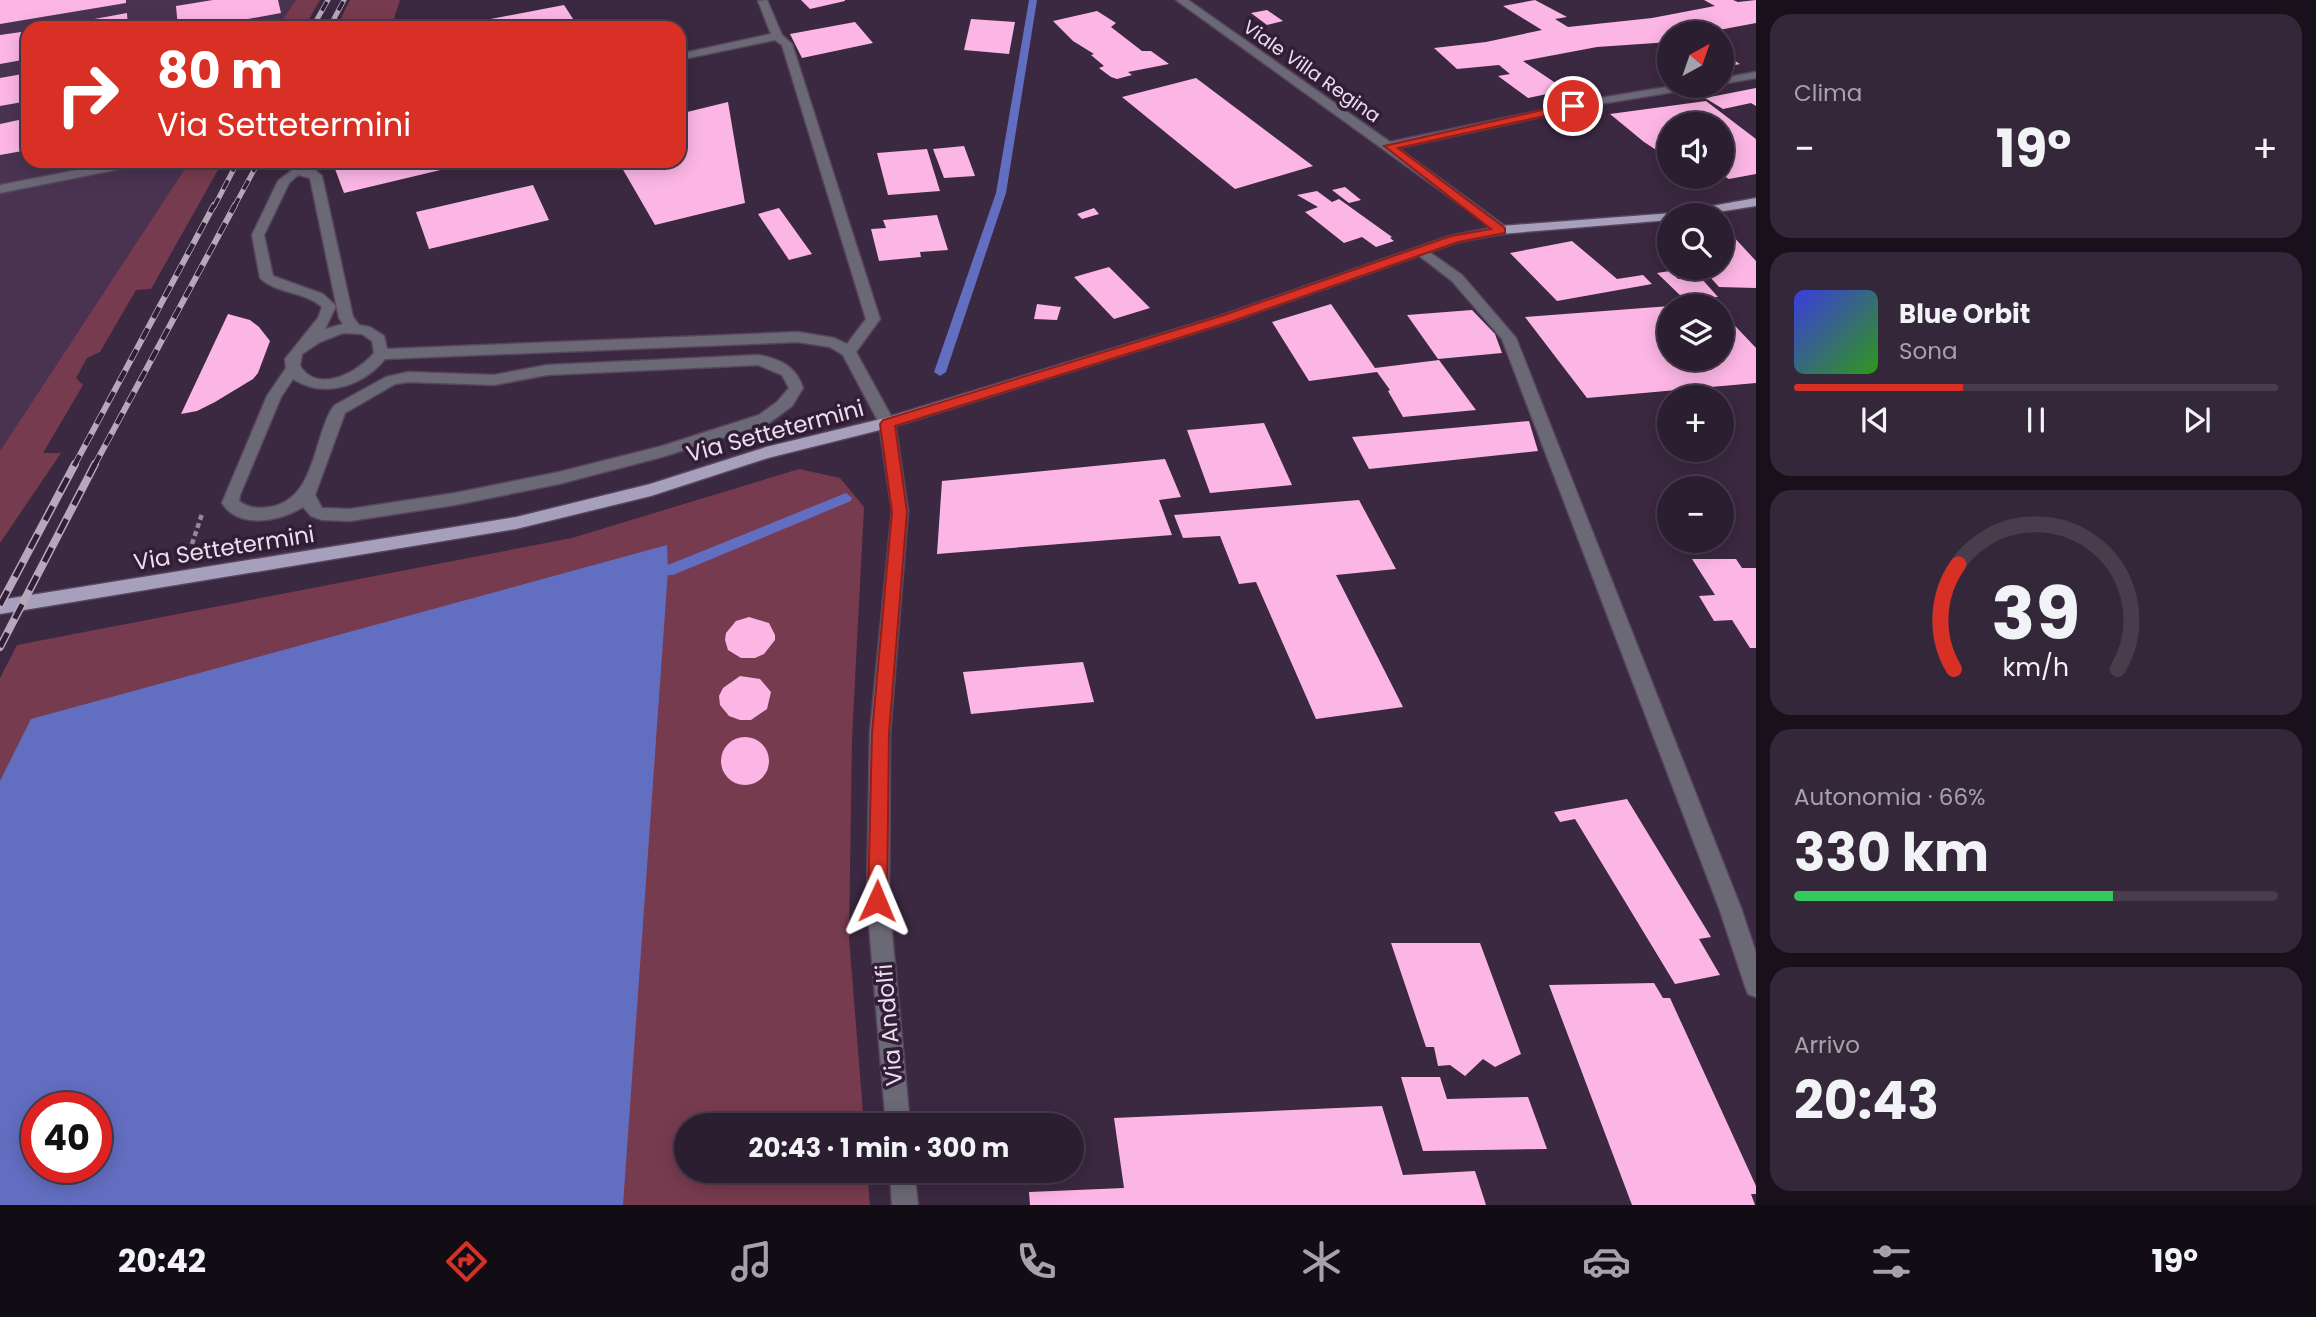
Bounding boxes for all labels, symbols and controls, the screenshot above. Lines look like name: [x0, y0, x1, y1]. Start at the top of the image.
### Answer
street label: Viale Villa Regina: [1237, 14, 1386, 129]
north arrow: [1657, 21, 1734, 98]
map controls: [1657, 21, 1734, 553]
text: 80 m: [157, 37, 283, 105]
icon: right: [42, 49, 133, 140]
pin: [1543, 76, 1603, 136]
text: Clima: [1794, 77, 1862, 109]
icon: arrive: [1554, 87, 1592, 125]
text: Via Settetermini: [157, 102, 411, 147]
button: sound: [1657, 112, 1734, 189]
text: 19°: [1996, 112, 2071, 185]
text: −: [1794, 122, 1815, 175]
text: +: [2252, 122, 2278, 175]
button: search: [1657, 203, 1734, 280]
button: layers: [1657, 294, 1734, 371]
text: Blue Orbit: [1899, 296, 2030, 332]
text: Sona: [1899, 335, 1958, 367]
button: +: [1657, 385, 1734, 462]
street label: Via Settetermini: [683, 392, 867, 470]
icon: previous: [1856, 401, 1894, 439]
icon: pause: [2017, 401, 2055, 439]
icon: next: [2178, 401, 2216, 439]
button: −: [1657, 476, 1734, 553]
street label: Via Settetermini: [131, 518, 317, 578]
text: 39: [1992, 563, 2080, 664]
text: km/h: [2003, 649, 2069, 684]
text: Autonomia · 66%: [1794, 781, 1985, 813]
text: 330 km: [1794, 816, 1989, 889]
position arrow: [840, 864, 914, 938]
street label: Via Andolfi: [868, 963, 910, 1087]
text: Arrivo: [1794, 1029, 1860, 1061]
text: 20:43: [1794, 1064, 1939, 1137]
speed limit sign: 40: [21, 1092, 112, 1183]
text: 20:43 · 1 min · 300 m: [749, 1130, 1009, 1166]
icon: directions: [442, 1237, 491, 1286]
icon: music: [727, 1237, 776, 1286]
icon: phone: [1012, 1237, 1061, 1286]
icon: climate: [1297, 1237, 1346, 1286]
icon: car: [1582, 1237, 1631, 1286]
icon: filters: [1867, 1237, 1916, 1286]
text: 20:42: [118, 1238, 206, 1283]
text: 19°: [2151, 1238, 2198, 1283]

